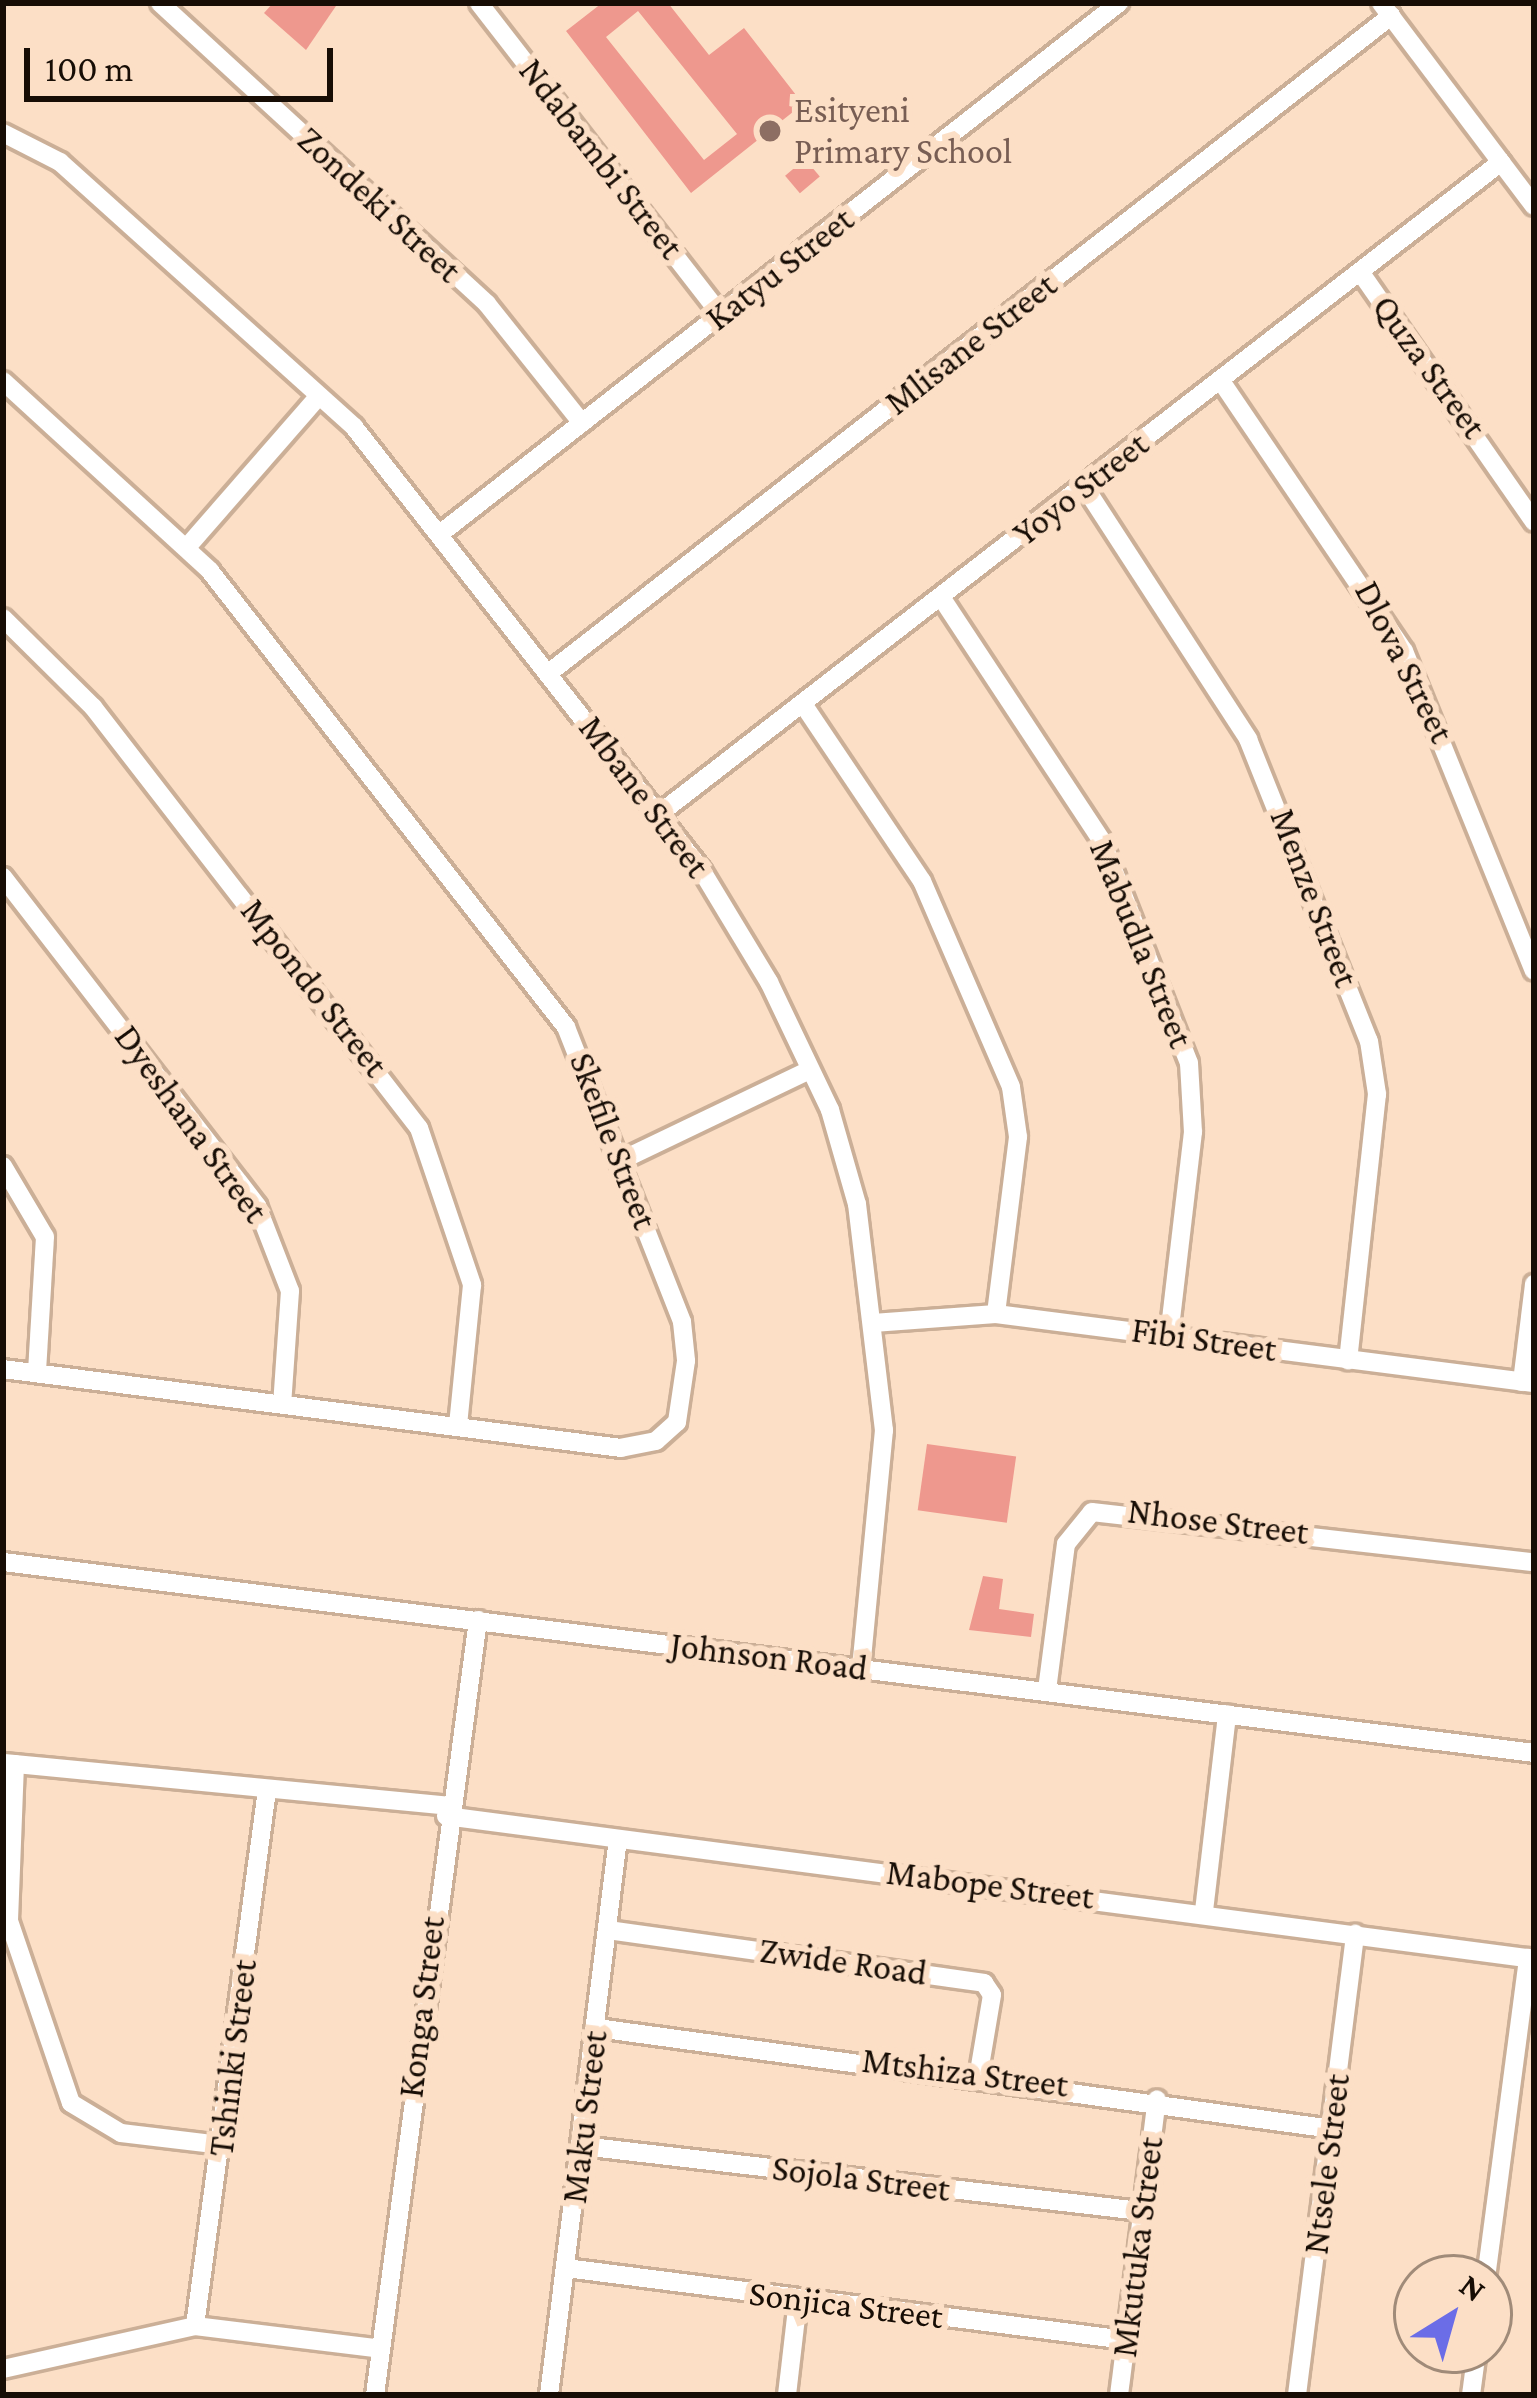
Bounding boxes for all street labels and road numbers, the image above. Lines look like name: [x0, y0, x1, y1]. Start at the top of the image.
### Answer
street label: Ndabambi Street: [509, 50, 693, 268]
street label: Zondeki Street: [288, 118, 470, 292]
street label: Katyu Street: [698, 198, 862, 340]
street label: Mlisane Street: [877, 264, 1065, 424]
street label: Quza Street: [1363, 287, 1495, 447]
street label: Yoyo Street: [1005, 423, 1157, 555]
street label: Dlova Street: [1345, 574, 1463, 750]
street label: Mbane Street: [569, 708, 719, 886]
street label: Menze Street: [1260, 803, 1368, 993]
street label: Mabudla Street: [1080, 834, 1202, 1054]
street label: Mpondo Street: [231, 890, 397, 1086]
street label: Dyeshana Street: [105, 1017, 277, 1231]
street label: Skefile Street: [560, 1047, 666, 1235]
street label: Fibi Street: [1129, 1308, 1279, 1372]
street label: Nhose Street: [1125, 1489, 1311, 1555]
street label: Johnson Road: [668, 1623, 870, 1691]
street label: Mabope Street: [884, 1851, 1096, 1919]
street label: Konga Street: [389, 1914, 455, 2100]
street label: Zwide Road: [757, 1929, 929, 1995]
street label: Tshinki Street: [199, 1957, 267, 2159]
street label: Maku Street: [553, 2028, 617, 2206]
street label: Mtshiza Street: [859, 2039, 1071, 2107]
street label: Ntsele Street: [1295, 2071, 1359, 2257]
street label: Mkutuka Street: [1103, 2134, 1173, 2360]
street label: Sojola Street: [770, 2147, 952, 2211]
street label: Sonjica Street: [747, 2272, 945, 2338]

